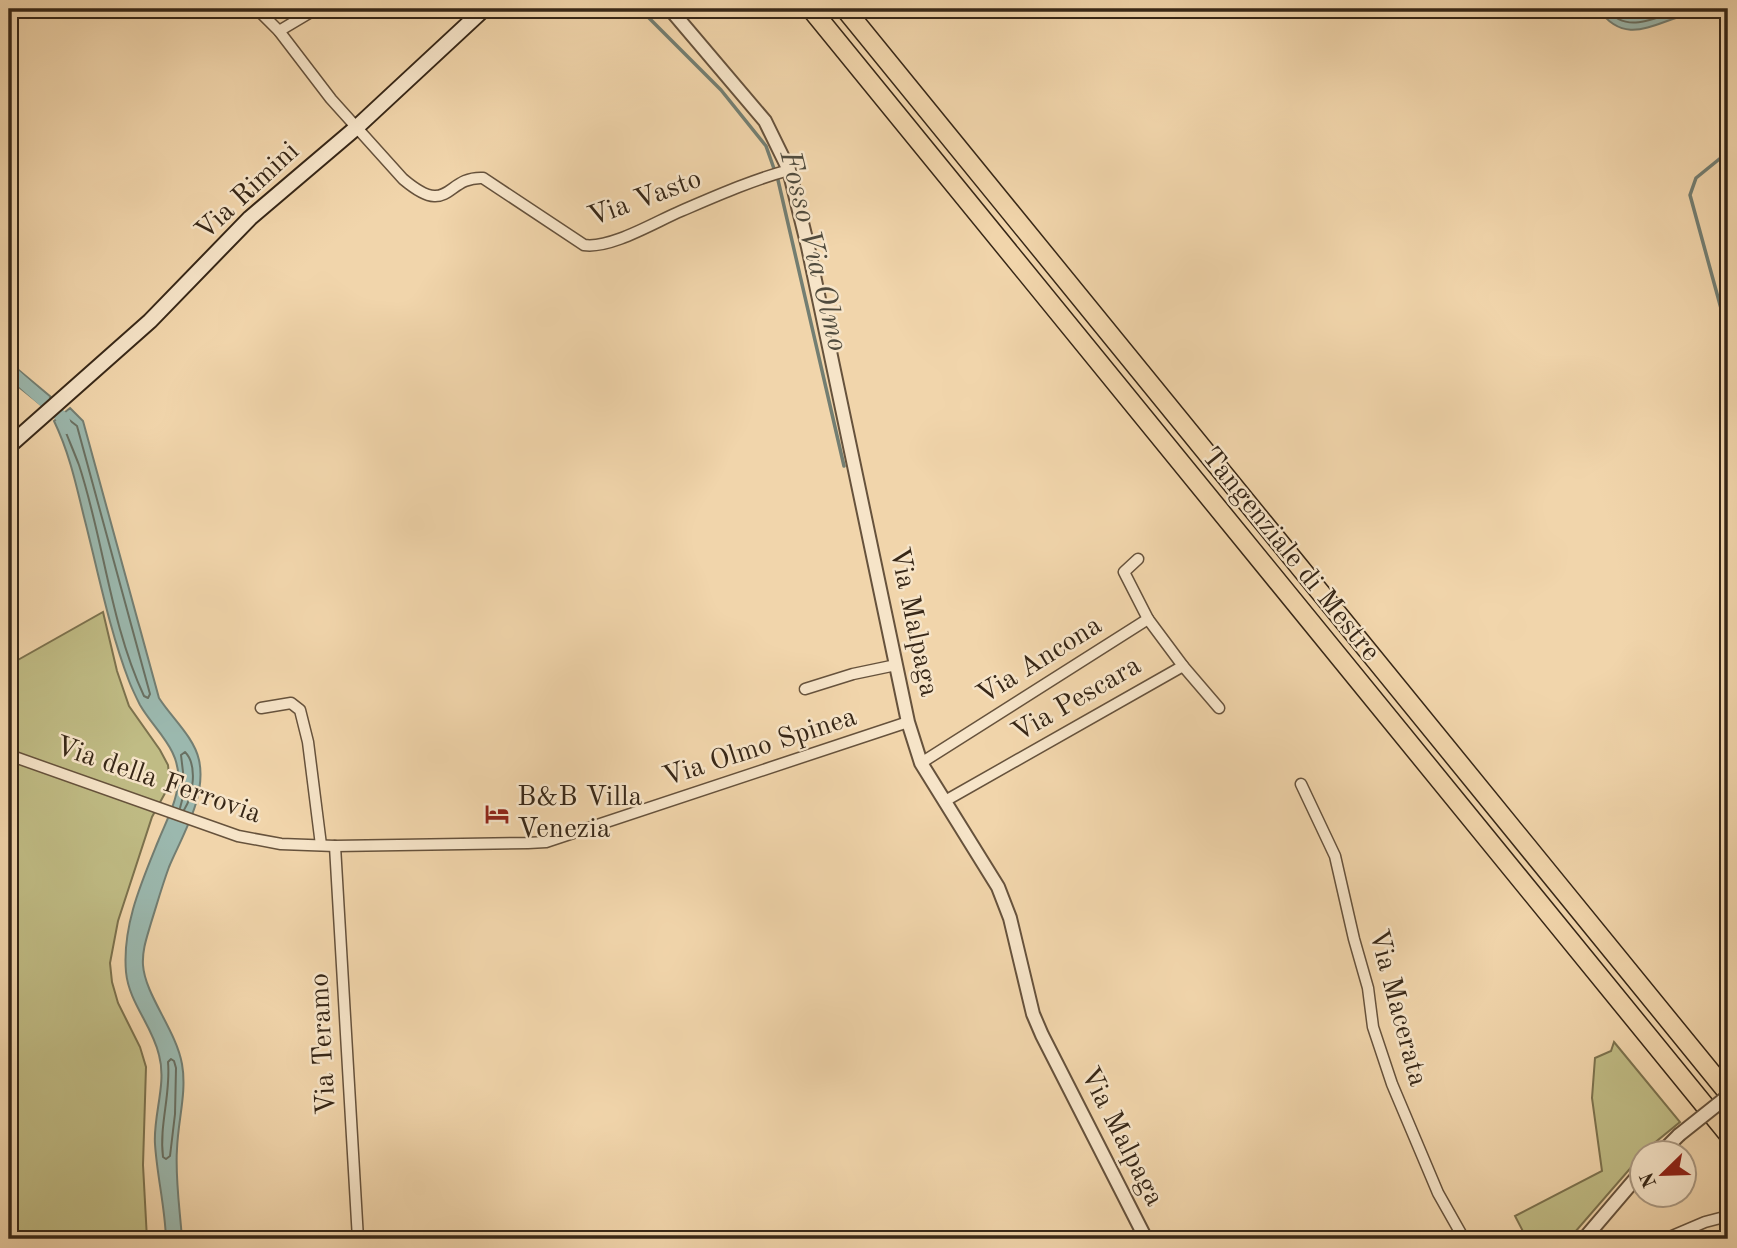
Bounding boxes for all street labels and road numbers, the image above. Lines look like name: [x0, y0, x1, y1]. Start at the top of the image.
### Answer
street label: Via Rimini: [191, 138, 305, 246]
street label: Via Vasto: [584, 166, 706, 232]
street label: Tangenziale di Mestre: [1196, 443, 1384, 667]
street label: Via Malpaga: [884, 545, 943, 699]
street label: Via Ancona: [973, 612, 1107, 710]
street label: Via Pescara: [1008, 652, 1146, 748]
street label: Via Olmo Spinea: [660, 703, 861, 793]
street label: Via della Ferrovia: [52, 733, 265, 829]
street label: Via Macerata: [1363, 927, 1431, 1090]
street label: Via Teramo: [306, 972, 342, 1116]
street label: Via Malpaga: [1074, 1063, 1168, 1211]

